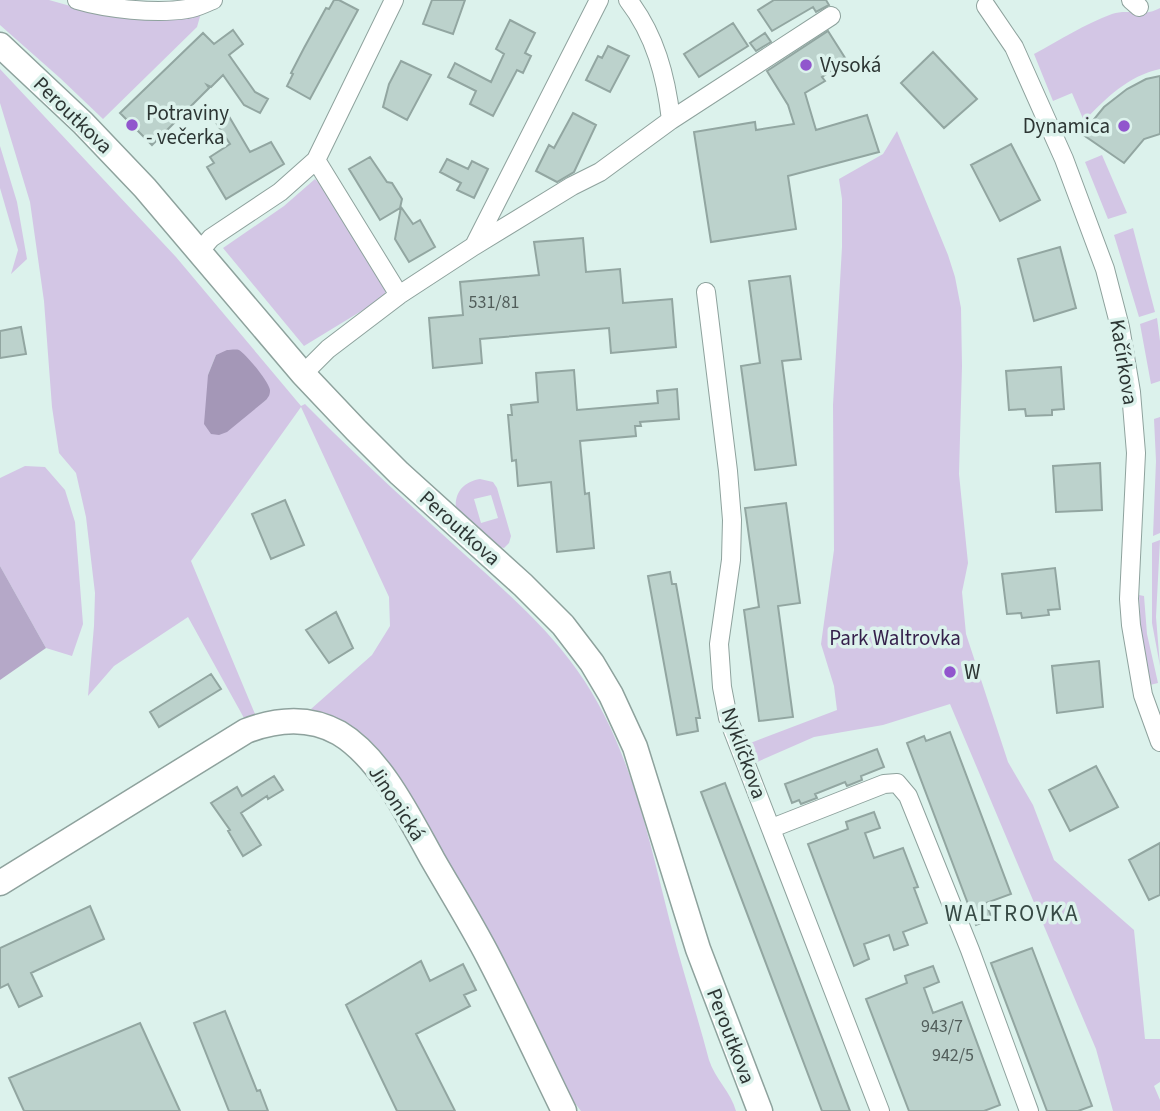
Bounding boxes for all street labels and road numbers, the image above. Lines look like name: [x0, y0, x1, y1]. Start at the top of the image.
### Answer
street label: Peroutkova: [27, 69, 119, 161]
street label: Kačírkova: [1102, 317, 1146, 407]
street label: Peroutkova: [413, 483, 507, 573]
street label: Nyklíčkova: [714, 703, 774, 803]
street label: Jinonická: [361, 759, 433, 847]
street label: Peroutkova: [699, 984, 763, 1088]

